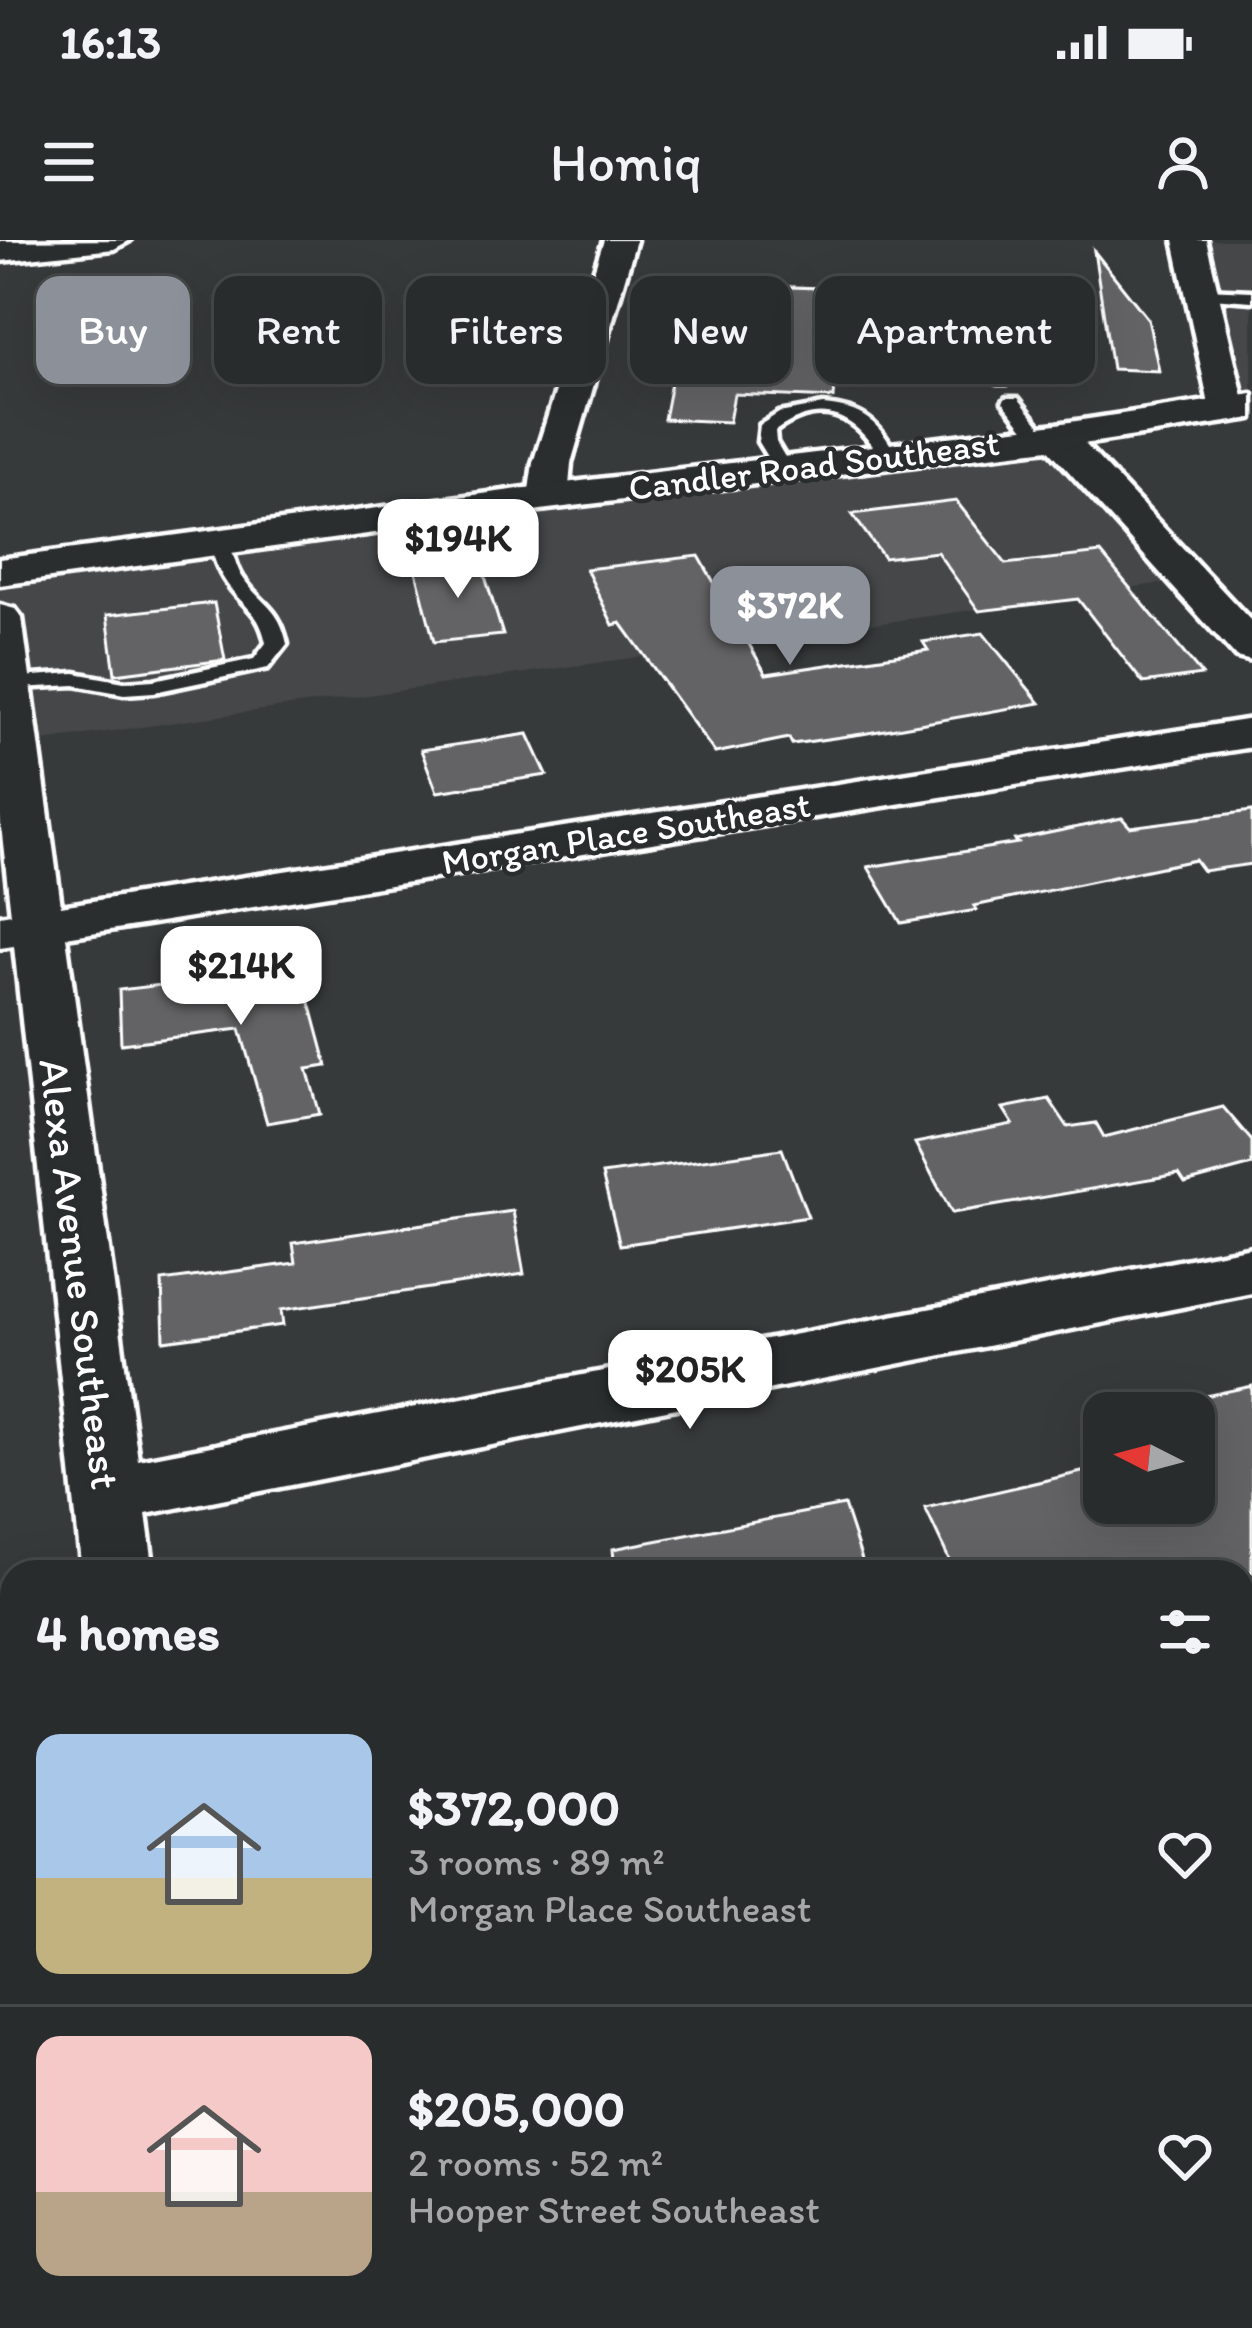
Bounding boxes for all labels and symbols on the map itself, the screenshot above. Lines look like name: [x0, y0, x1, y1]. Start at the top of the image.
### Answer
street label: Candler Road Southeast: [626, 421, 1002, 509]
pin: $194K: [374, 499, 542, 601]
pin: $372K: [706, 566, 874, 668]
street label: Morgan Place Southeast: [439, 783, 813, 883]
pin: $214K: [157, 926, 325, 1028]
street label: Alexa Avenue Southeast: [28, 1056, 132, 1492]
pin: $205K: [606, 1330, 774, 1432]
north arrow: [1083, 1392, 1215, 1524]

